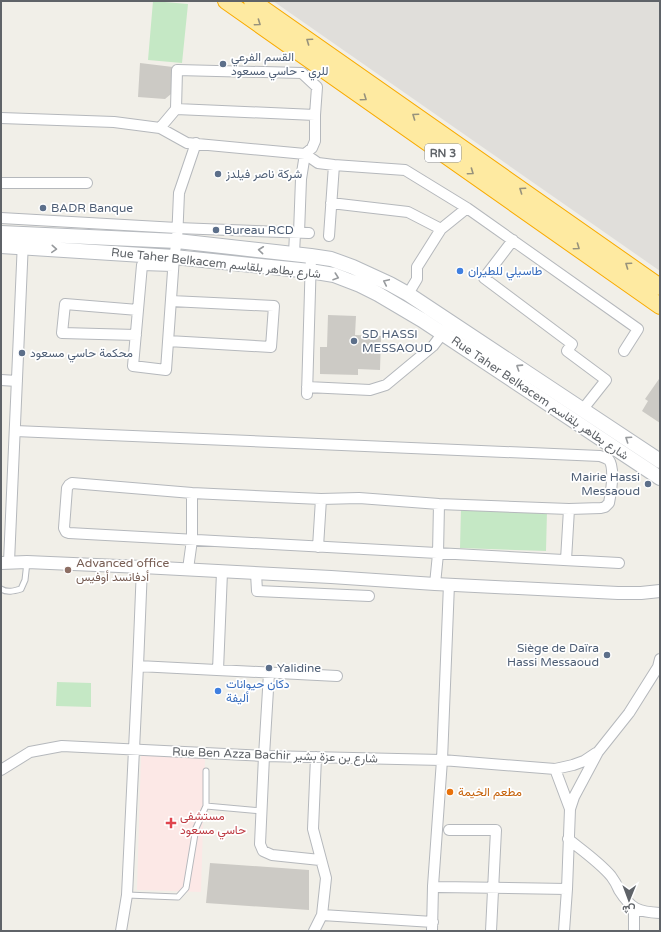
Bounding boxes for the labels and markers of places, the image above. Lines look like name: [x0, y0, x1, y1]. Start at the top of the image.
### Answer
place label: القسم الفرعي للري - حاسي مسعود: [231, 50, 329, 81]
marker: القسم الفرعي للري - حاسي مسعود: [218, 59, 228, 69]
place label: شركة ناصر فيلدز: [225, 167, 302, 182]
marker: شركة ناصر فيلدز: [213, 169, 223, 179]
place label: BADR Banque: [51, 201, 133, 215]
marker: BADR Banque: [38, 203, 48, 213]
place label: Bureau RCD: [224, 223, 294, 237]
marker: Bureau RCD: [211, 225, 221, 235]
place label: طاسيلي للطيران: [468, 264, 543, 281]
marker: طاسيلي للطيران: [455, 266, 465, 276]
place label: SD HASSI MESSAOUD: [362, 327, 433, 355]
marker: SD HASSI MESSAOUD: [349, 336, 359, 346]
place label: محكمة حاسي مسعود: [30, 346, 133, 363]
marker: محكمة حاسي مسعود: [17, 348, 27, 358]
place label: Mairie Hassi Messaoud: [571, 470, 640, 498]
marker: Mairie Hassi Messaoud: [643, 479, 653, 489]
place label: Advanced office أدفانسد أوفيس: [76, 556, 170, 585]
marker: Advanced office أدفانسد أوفيس: [63, 565, 73, 575]
place label: Siège de Daïra Hassi Messaoud: [507, 641, 599, 669]
marker: Siège de Daïra Hassi Messaoud: [602, 650, 612, 660]
place label: Yalidine: [277, 661, 321, 675]
marker: Yalidine: [264, 663, 274, 673]
place label: دكان حيوانات أليفة: [226, 677, 290, 705]
marker: دكان حيوانات أليفة: [213, 686, 223, 696]
place label: مطعم الخيمة: [458, 785, 522, 800]
marker: مطعم الخيمة: [445, 787, 455, 797]
place label: مستشفى حاسي مسعود: [180, 809, 246, 840]
marker: مستشفى حاسي مسعود: [165, 817, 177, 829]

